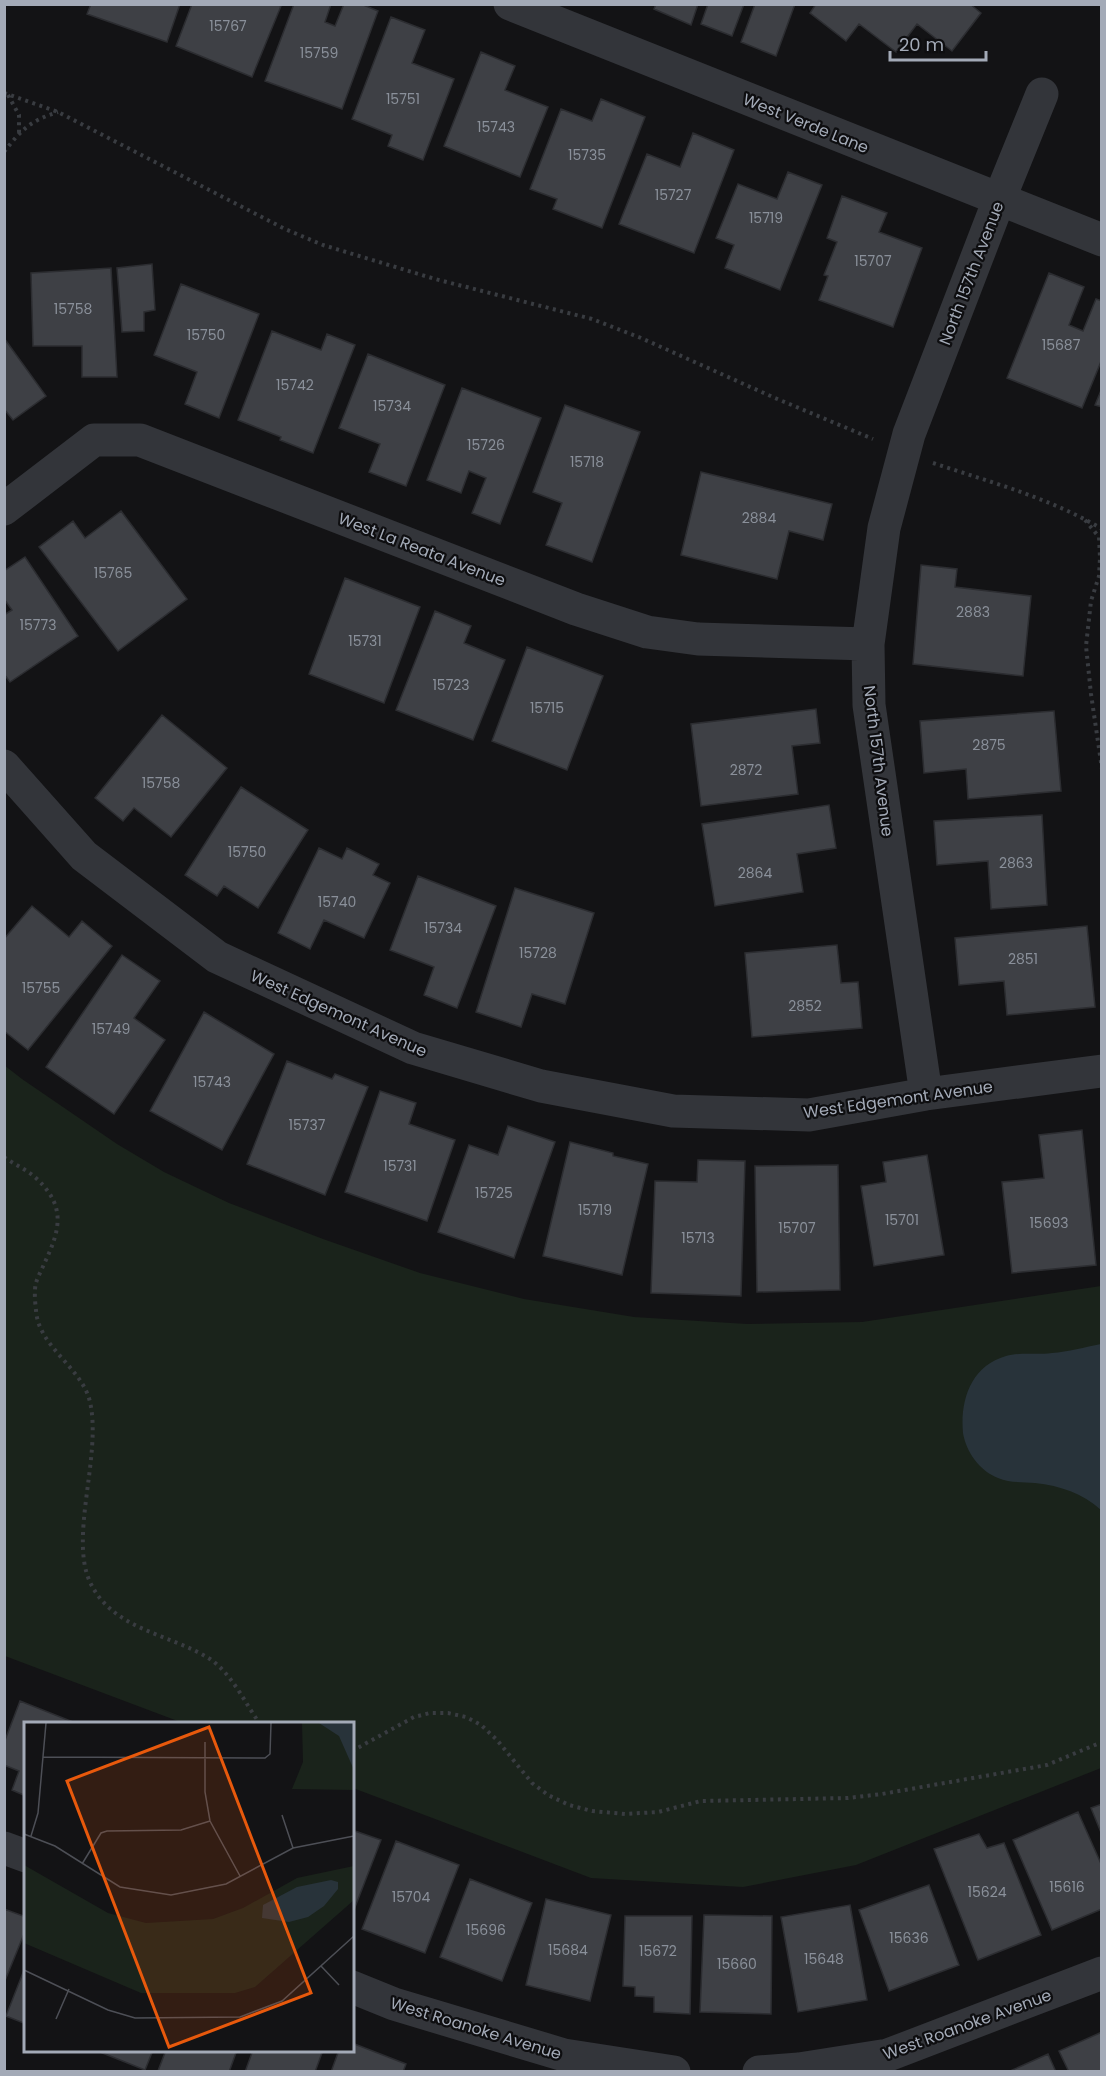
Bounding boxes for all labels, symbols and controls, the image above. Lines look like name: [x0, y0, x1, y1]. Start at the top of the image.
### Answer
house number: 15767: [209, 16, 247, 36]
scale bar: [890, 24, 986, 62]
text: 20 m: [899, 32, 944, 57]
house number: 15759: [300, 43, 338, 63]
street label: West Verde Lane: [740, 88, 872, 159]
house number: 15751: [386, 89, 420, 109]
house number: 15743: [477, 117, 515, 137]
house number: 15735: [568, 145, 606, 165]
house number: 15727: [655, 185, 692, 205]
street label: North 157th Avenue: [933, 198, 1009, 348]
house number: 15719: [749, 208, 783, 228]
house number: 15707: [854, 251, 892, 271]
house number: 15758: [54, 299, 92, 319]
house number: 15750: [187, 325, 225, 345]
house number: 15687: [1042, 335, 1081, 355]
house number: 15742: [276, 375, 314, 395]
house number: 15734: [373, 396, 411, 416]
house number: 15726: [467, 435, 505, 455]
house number: 15718: [570, 452, 604, 472]
street label: West La Reata Avenue: [335, 507, 509, 592]
house number: 2884: [742, 508, 776, 528]
house number: 15765: [94, 563, 132, 583]
house number: 2883: [956, 602, 990, 622]
house number: 15773: [20, 615, 56, 635]
house number: 15731: [348, 631, 382, 651]
house number: 15723: [432, 675, 470, 695]
street label: North 157th Avenue: [858, 684, 899, 838]
house number: 15715: [530, 698, 564, 718]
house number: 2875: [972, 735, 1006, 755]
house number: 2872: [730, 760, 762, 780]
house number: 15758: [142, 773, 180, 793]
house number: 15750: [228, 842, 266, 862]
house number: 2863: [999, 853, 1033, 873]
house number: 2864: [738, 863, 772, 883]
house number: 15740: [318, 892, 356, 912]
house number: 15734: [424, 918, 462, 938]
house number: 15728: [519, 943, 557, 963]
house number: 2851: [1008, 949, 1038, 969]
street label: West Edgemont Avenue: [247, 964, 431, 1063]
house number: 15755: [22, 978, 60, 998]
house number: 2852: [788, 996, 822, 1016]
house number: 15749: [92, 1019, 130, 1039]
house number: 15743: [193, 1072, 231, 1092]
street label: West Edgemont Avenue: [802, 1075, 994, 1124]
house number: 15737: [289, 1115, 326, 1135]
house number: 15731: [383, 1156, 417, 1176]
house number: 15725: [475, 1183, 513, 1203]
house number: 15719: [578, 1200, 612, 1220]
house number: 15701: [885, 1210, 919, 1230]
house number: 15693: [1029, 1213, 1069, 1233]
house number: 15707: [778, 1218, 816, 1238]
house number: 15713: [681, 1228, 715, 1248]
inset map: [24, 1722, 354, 2052]
house number: 15616: [1049, 1877, 1085, 1897]
house number: 15624: [967, 1882, 1007, 1902]
house number: 15704: [392, 1887, 430, 1907]
house number: 15696: [466, 1920, 506, 1940]
house number: 15636: [889, 1928, 929, 1948]
house number: 15684: [548, 1940, 588, 1960]
house number: 15672: [639, 1941, 677, 1961]
house number: 15648: [804, 1949, 844, 1969]
house number: 15660: [717, 1954, 757, 1974]
street label: West Roanoke Avenue: [880, 1983, 1055, 2066]
street label: West Roanoke Avenue: [387, 1991, 564, 2065]

